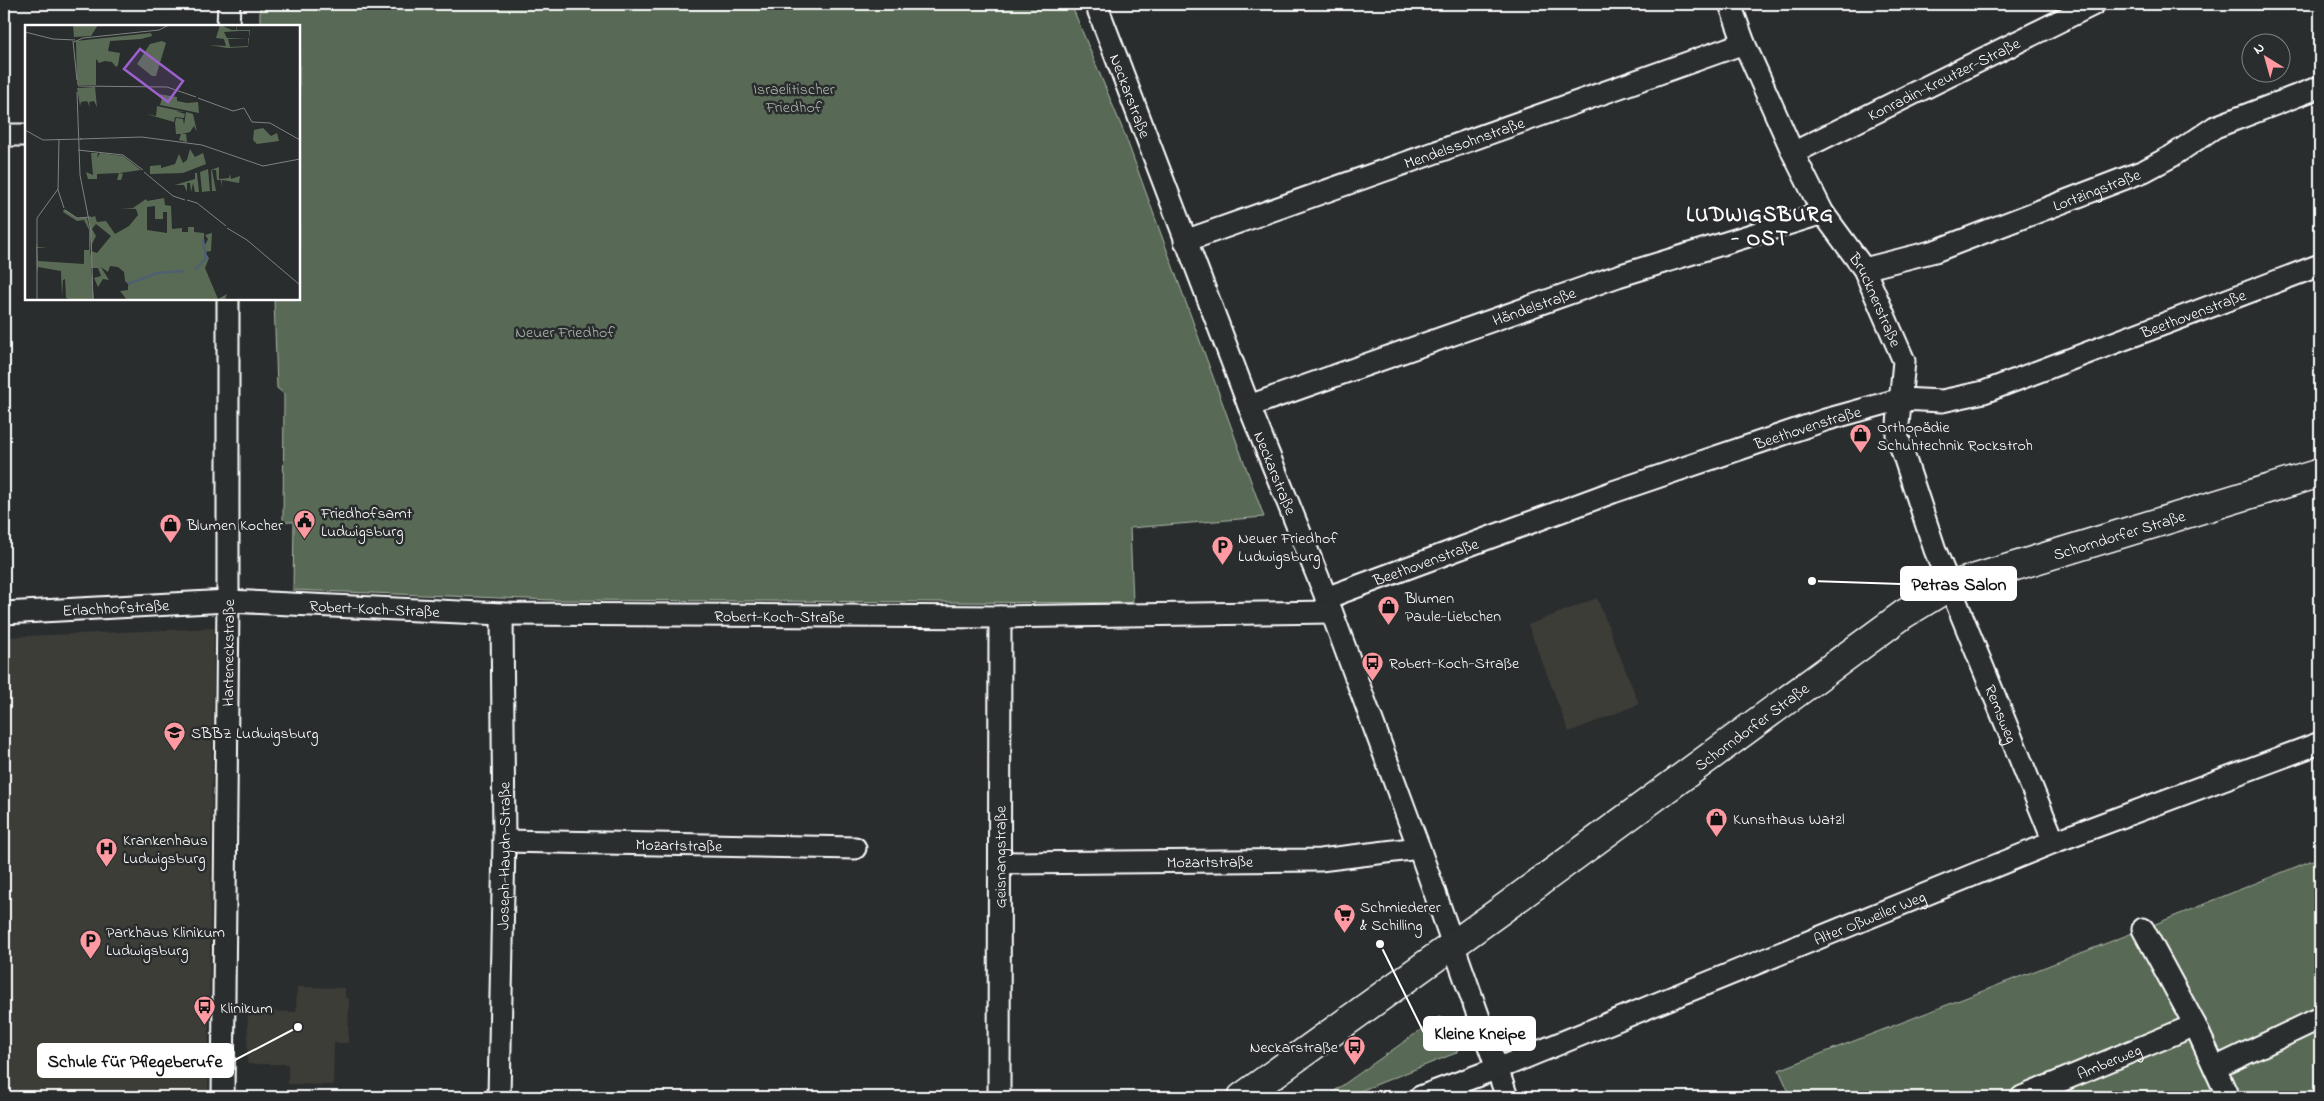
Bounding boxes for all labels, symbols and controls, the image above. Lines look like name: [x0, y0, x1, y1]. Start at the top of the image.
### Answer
inset map: [25, 25, 300, 300]
street label: Konradin-Kreutzer-Straße: [1864, 32, 2026, 128]
north arrow: [2242, 32, 2292, 82]
text: N: [2249, 38, 2269, 60]
street label: Neckarstraße: [1102, 51, 1156, 143]
park label: Israelitischer Friedhof: [753, 78, 835, 120]
street label: Mendelssohnstraße: [1401, 111, 1529, 176]
street label: Lortzingstraße: [2050, 163, 2145, 219]
district label: LUDWIGSBURG - OST: [1686, 201, 1834, 255]
street label: Brucknerstraße: [1841, 248, 1907, 352]
street label: Händelstraße: [1490, 282, 1580, 333]
street label: Beethovenstraße: [2137, 284, 2250, 346]
park label: Neuer Friedhof: [515, 321, 615, 345]
street label: Beethovenstraße: [1751, 400, 1865, 457]
place label: Orthopädie Schuhtechnik Rockstroh: [1877, 416, 2033, 458]
shop icon: Orthopädie Schuhtechnik Rockstroh: [1849, 423, 1873, 454]
street label: Neckarstraße: [1246, 428, 1302, 520]
place label: Friedhofsamt Ludwigsburg: [320, 502, 413, 544]
street label: Schorndorfer Straße: [2051, 505, 2189, 568]
public building icon: Friedhofsamt Ludwigsburg: [293, 509, 317, 540]
shop icon: Blumen Kocher: [159, 512, 183, 543]
place label: Blumen Kocher: [186, 514, 283, 538]
place label: Neuer Friedhof Ludwigsburg: [1238, 527, 1338, 569]
street label: Beethovenstraße: [1369, 532, 1483, 594]
parking icon: Neuer Friedhof Ludwigsburg: [1210, 534, 1234, 565]
callout: Petras Salon: [1901, 567, 2016, 600]
text: Petras Salon: [1912, 573, 2007, 599]
place label: Blumen Paule-Liebchen: [1404, 587, 1501, 629]
street label: Erlachhofstraße: [62, 594, 171, 624]
shop icon: Blumen Paule-Liebchen: [1377, 594, 1401, 625]
street label: Robert-Koch-Straße: [309, 595, 441, 625]
street label: Harteneckstraße: [217, 598, 242, 707]
street label: Robert-Koch-Straße: [714, 605, 845, 630]
bus stop icon: Robert-Koch-Straße: [1361, 650, 1385, 681]
place label: Robert-Koch-Straße: [1389, 652, 1520, 676]
street label: Schorndorfer Straße: [1690, 677, 1815, 778]
street label: Remsweg: [1977, 682, 2023, 748]
school or university icon: SBBZ Ludwigsburg: [163, 720, 187, 751]
place label: SBBZ Ludwigsburg: [191, 722, 318, 746]
street label: Joseph-Haydn-Straße: [492, 781, 518, 931]
street label: Geisnangstraße: [989, 805, 1014, 908]
shop icon: Kunsthaus Watzl: [1705, 806, 1729, 837]
place label: Kunsthaus Watzl: [1733, 808, 1845, 832]
place label: Krankenhaus Ludwigsburg: [123, 829, 208, 871]
street label: Mozartstraße: [635, 834, 723, 859]
hospital icon: Krankenhaus Ludwigsburg: [95, 836, 119, 867]
street label: Mozartstraße: [1167, 851, 1254, 875]
street label: Alter Oßweiler Weg: [1810, 885, 1930, 953]
place label: Schmiederer & Schilling: [1360, 896, 1441, 938]
supermarket icon: Schmiederer & Schilling: [1332, 903, 1356, 934]
place label: Parkhaus Klinikum Ludwigsburg: [106, 921, 225, 963]
parking icon: Parkhaus Klinikum Ludwigsburg: [78, 928, 102, 959]
bus stop icon: Klinikum: [192, 995, 216, 1026]
place label: Klinikum: [220, 997, 273, 1021]
callout: Kleine Kneipe: [1424, 1017, 1535, 1050]
text: Kleine Kneipe: [1434, 1022, 1527, 1048]
bus stop icon: Neckarstraße: [1342, 1034, 1366, 1065]
place label: Neckarstraße: [1250, 1036, 1339, 1060]
street label: Amberweg: [2074, 1039, 2145, 1087]
callout: Schule für Pflegeberufe: [38, 1044, 233, 1077]
text: Schule für Pflegeberufe: [47, 1050, 223, 1077]

